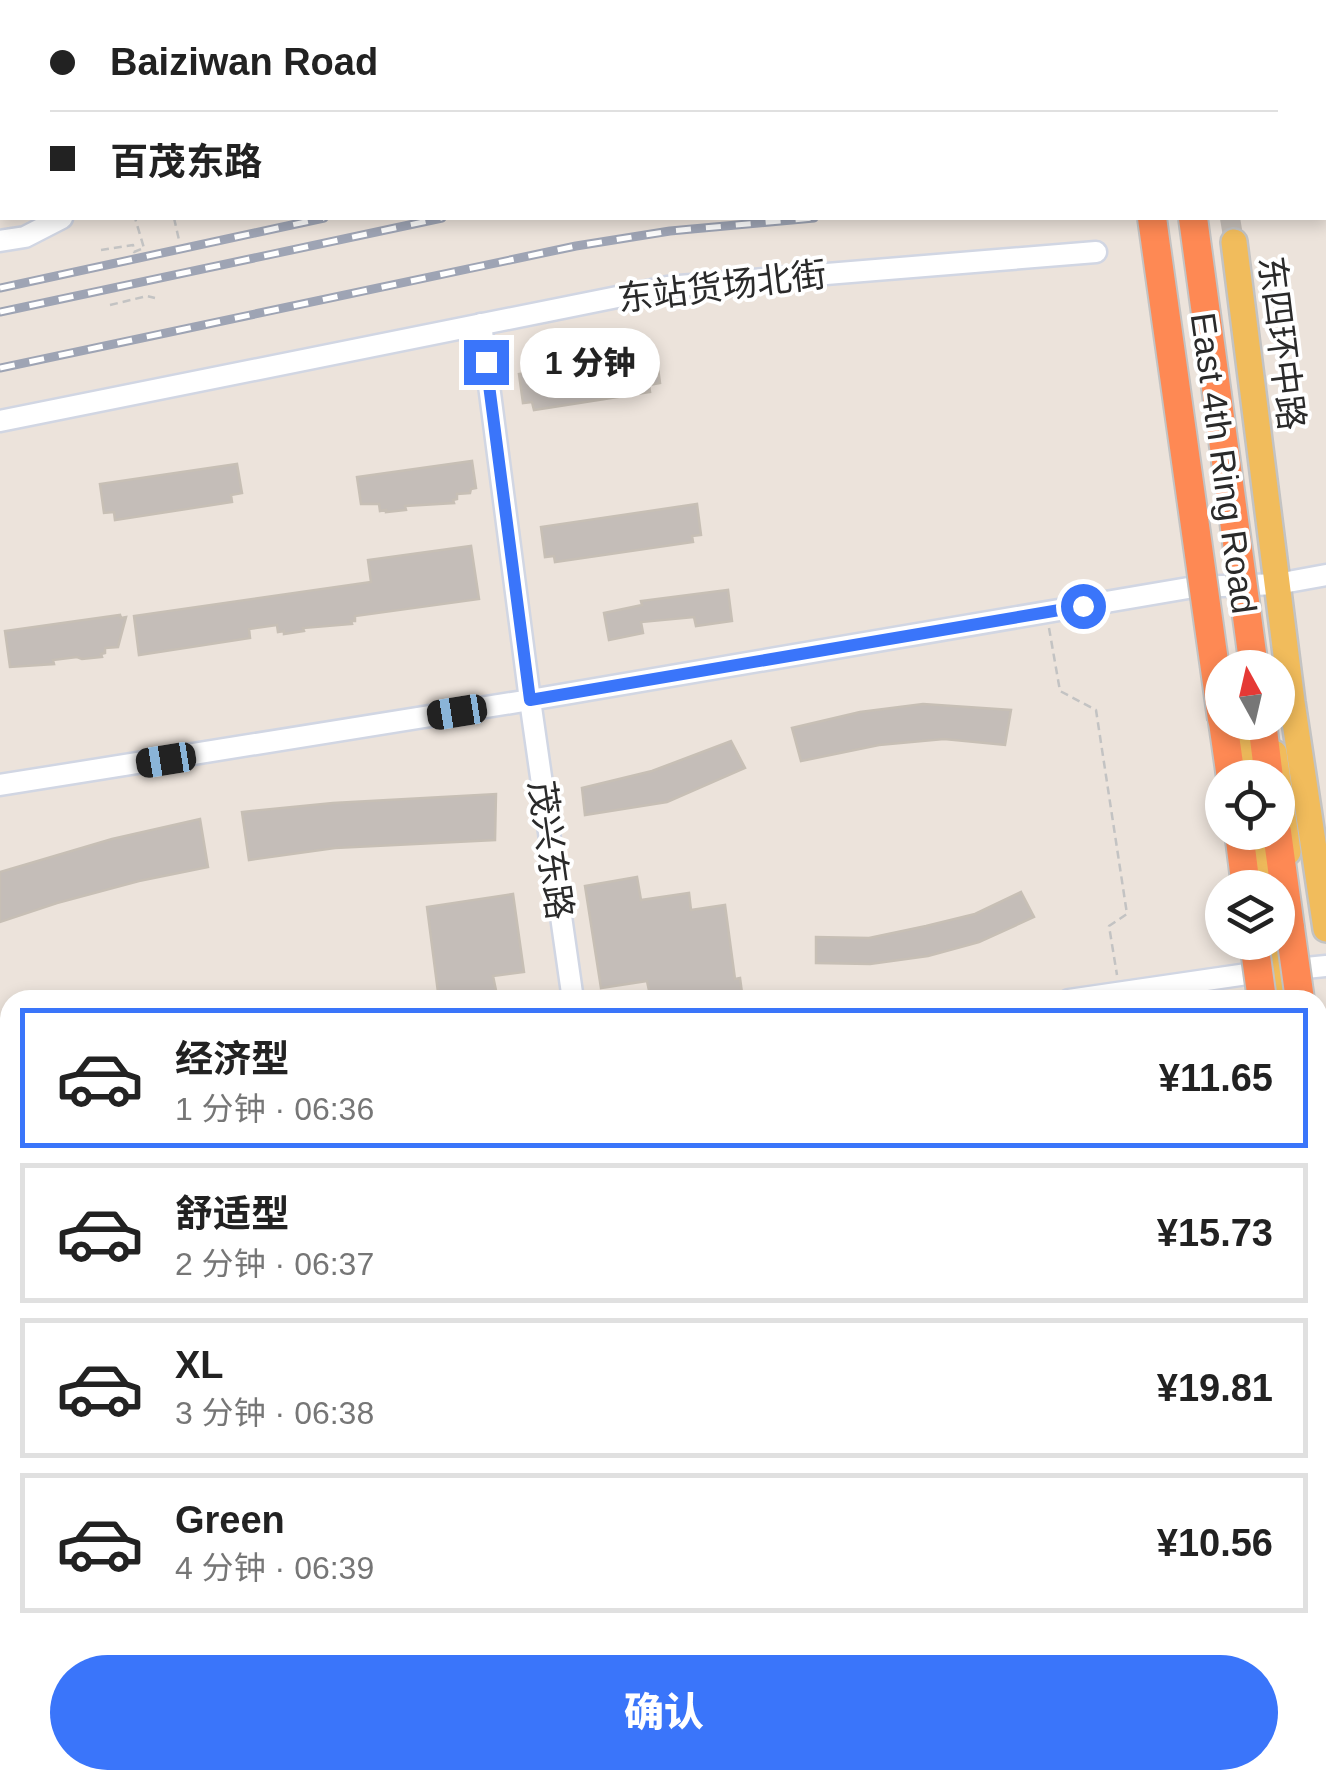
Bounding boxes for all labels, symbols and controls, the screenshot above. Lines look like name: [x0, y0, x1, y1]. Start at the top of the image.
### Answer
text: Baiziwan Road: [110, 41, 378, 83]
text: 百茂东路: [110, 141, 262, 183]
street label: 东站货场北街: [615, 254, 829, 318]
street label: 东四环中路: [1252, 254, 1312, 432]
street label: East 4th Ring Road: [1184, 310, 1264, 616]
callout: 1 分钟: [521, 327, 661, 397]
route end: [464, 340, 509, 385]
text: 1 分钟: [545, 345, 635, 381]
route start: [1061, 584, 1106, 629]
north arrow: [1205, 650, 1295, 740]
map controls: [1205, 650, 1295, 960]
car: [425, 692, 489, 732]
car: [134, 740, 198, 780]
button: locate: [1205, 760, 1295, 850]
street label: 茂兴东路: [522, 778, 580, 922]
button: layers: [1205, 870, 1295, 960]
icon: car: [55, 1033, 145, 1123]
text: 经济型: [175, 1038, 289, 1080]
text: ¥11.65: [1159, 1057, 1273, 1099]
text: 1 分钟 · 06:36: [175, 1091, 374, 1127]
icon: car: [55, 1188, 145, 1278]
text: 舒适型: [175, 1193, 289, 1235]
text: ¥15.73: [1157, 1212, 1273, 1254]
text: 2 分钟 · 06:37: [175, 1246, 374, 1282]
icon: car: [55, 1343, 145, 1433]
text: XL: [175, 1344, 224, 1386]
text: ¥19.81: [1157, 1367, 1273, 1409]
text: 3 分钟 · 06:38: [175, 1395, 374, 1431]
icon: car: [55, 1498, 145, 1588]
text: Green: [175, 1499, 285, 1541]
text: ¥10.56: [1157, 1522, 1273, 1564]
text: 4 分钟 · 06:39: [175, 1550, 374, 1586]
button: 确认: [50, 1655, 1278, 1770]

